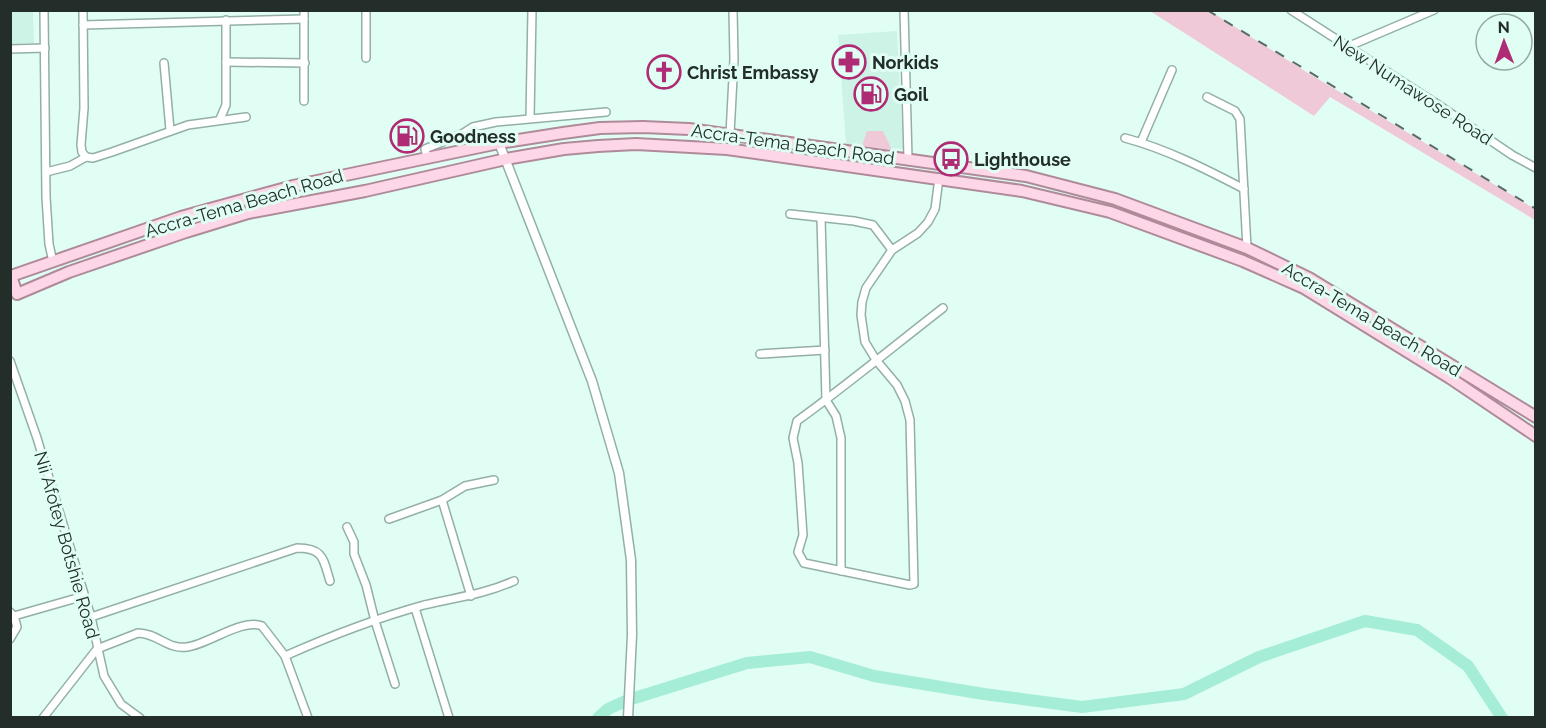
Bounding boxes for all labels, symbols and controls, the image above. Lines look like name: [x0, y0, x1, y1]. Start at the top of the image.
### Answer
north arrow: [1474, 12, 1534, 72]
text: N: [1497, 18, 1510, 37]
street label: New Numawose Road: [1330, 31, 1496, 149]
pharmacy icon: Norkids: [831, 44, 867, 80]
place label: Norkids: [872, 52, 939, 73]
church icon: Christ Embassy: [646, 54, 682, 90]
place label: Christ Embassy: [687, 62, 819, 83]
fuel station icon: Goil: [853, 76, 889, 112]
place label: Goil: [894, 84, 929, 105]
fuel station icon: Goodness: [389, 118, 425, 154]
street label: Accra-Tema Beach Road: [690, 119, 896, 169]
place label: Goodness: [430, 126, 516, 147]
bus stop icon: Lighthouse: [933, 141, 969, 177]
place label: Lighthouse: [974, 149, 1071, 170]
street label: Accra-Tema Beach Road: [143, 165, 345, 241]
street label: Accra-Tema Beach Road: [1279, 257, 1465, 381]
street label: Nii Afotey Botshie Road: [30, 449, 104, 641]

